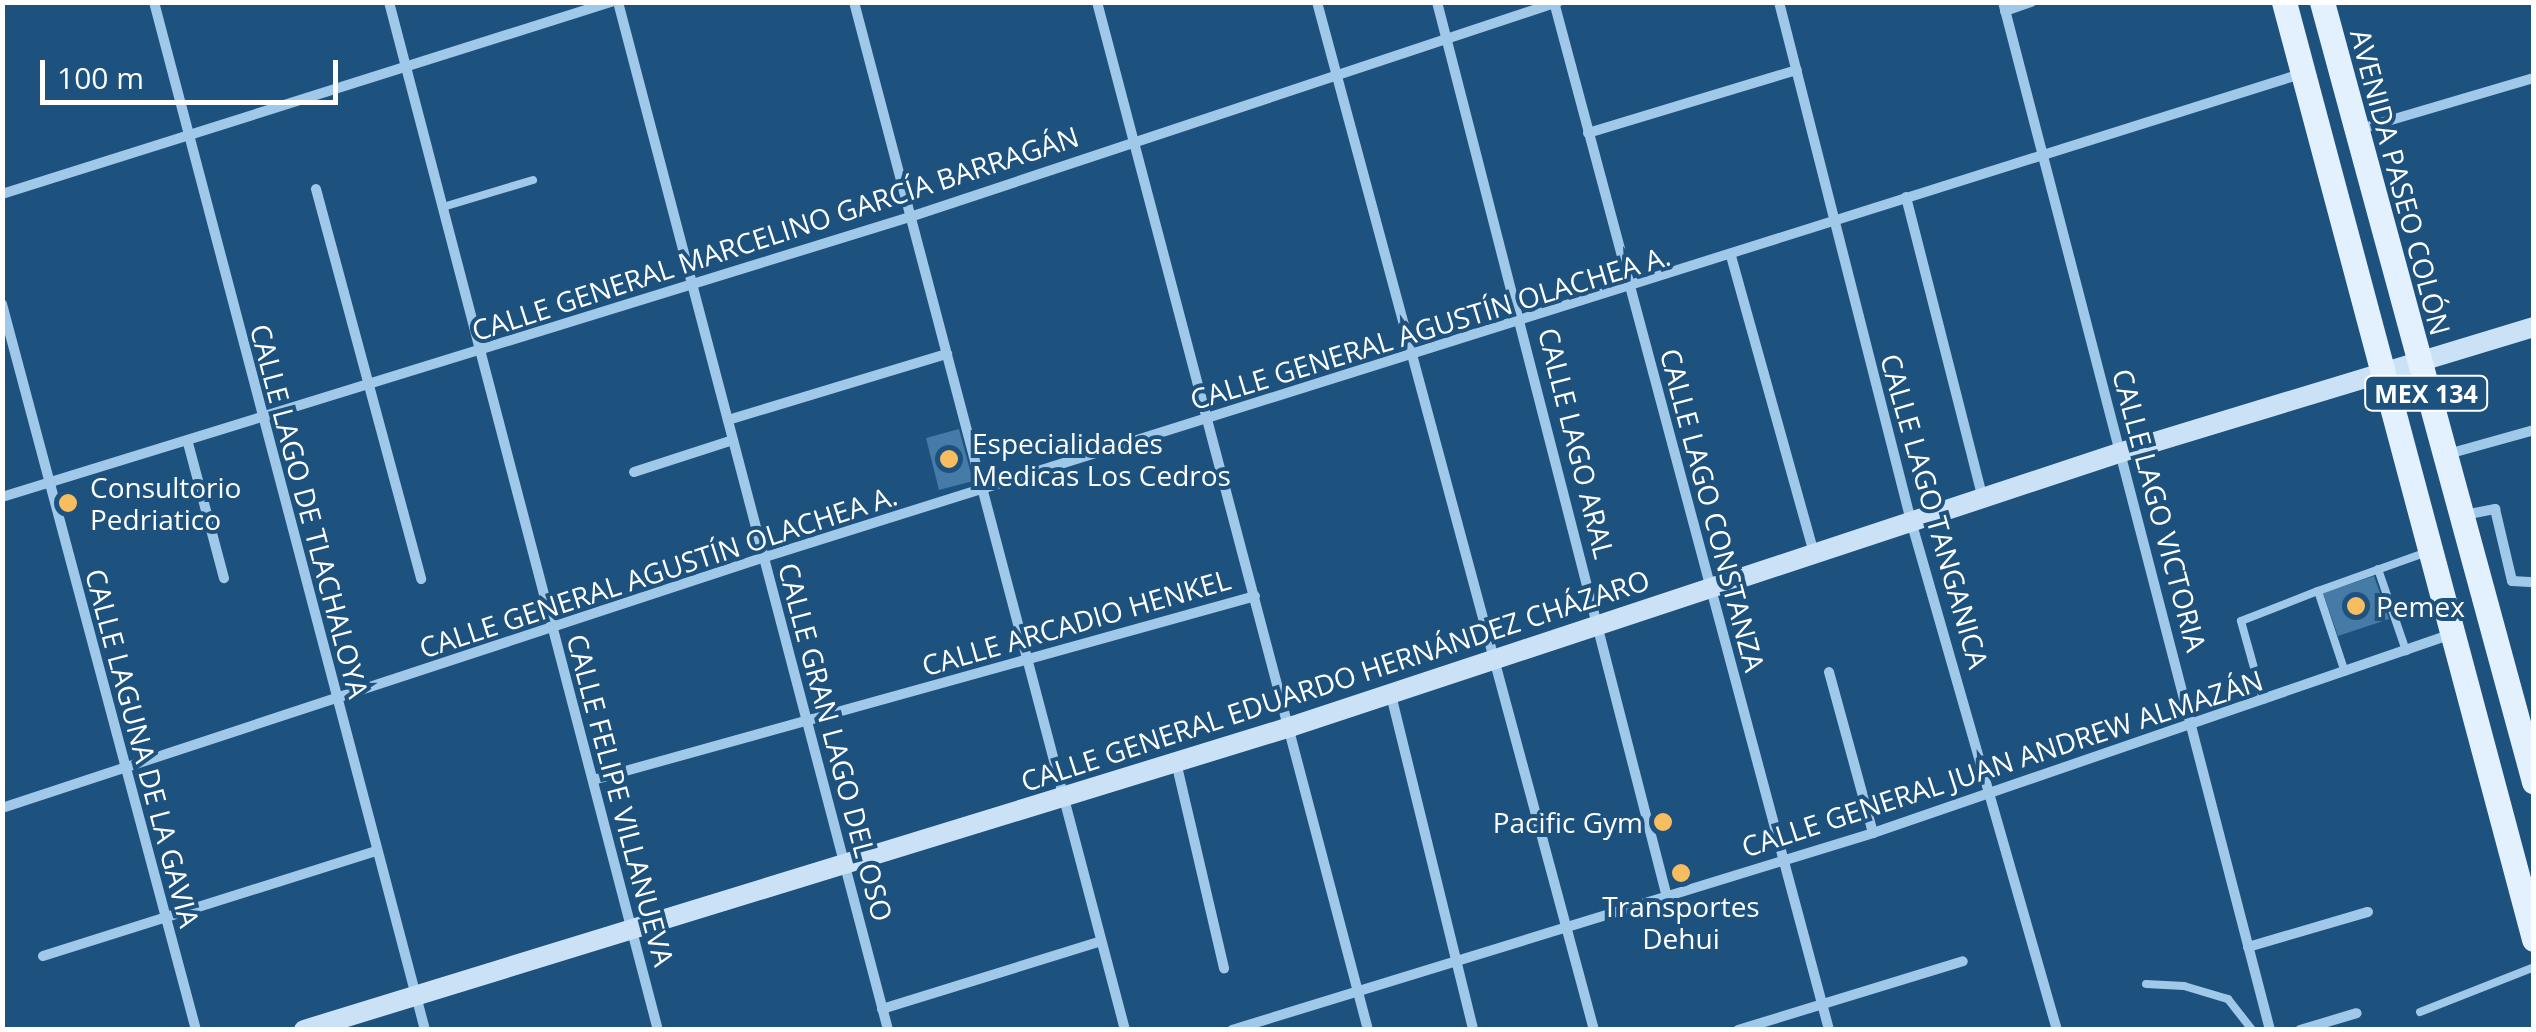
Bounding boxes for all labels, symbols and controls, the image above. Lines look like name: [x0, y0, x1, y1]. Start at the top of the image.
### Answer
street label: AVENIDA PASEO COLÓN: [2344, 25, 2458, 339]
scale bar: [45, 40, 342, 102]
text: 100 m: [57, 57, 144, 98]
street label: CALLE GENERAL MARCELINO GARCÍA BARRAGÁN: [467, 119, 1083, 347]
street label: CALLE GENERAL AGUSTÍN OLACHEA A.: [1186, 238, 1674, 416]
street label: CALLE LAGO DE TLACHALOYA: [244, 320, 376, 702]
street label: CALLE LAGO ARAL: [1532, 324, 1622, 562]
street label: CALLE LAGO CONSTANZA: [1654, 345, 1772, 675]
street label: CALLE LAGO TANGANICA: [1874, 350, 1996, 672]
street label: CALLE LAGO VICTORIA: [2106, 365, 2214, 655]
road number: MEX 134: [2364, 373, 2488, 413]
place label: Especialidades Medicas Los Cedros: [972, 426, 1231, 492]
marker: Especialidades Medicas Los Cedros: [936, 446, 962, 472]
place label: Consultorio Pedriatico: [90, 470, 241, 536]
street label: CALLE GENERAL AGUSTÍN OLACHEA A.: [415, 478, 901, 664]
marker: Consultorio Pedriatico: [55, 490, 81, 516]
street label: CALLE GRAN LAGO DEL OSO: [772, 559, 900, 925]
street label: CALLE ARCADIO HENKEL: [918, 562, 1234, 682]
street label: CALLE GENERAL EDUARDO HERNÁNDEZ CHÁZARO: [1017, 562, 1653, 798]
street label: CALLE LAGUNA DE LA GAVIA: [79, 565, 207, 931]
place label: Pemex: [2376, 589, 2465, 623]
marker: Pemex: [2345, 595, 2367, 617]
street label: CALLE FELIPE VILLANUEVA: [560, 630, 682, 970]
street label: CALLE GENERAL JUAN ANDREW ALMAZÁN: [1737, 663, 2267, 863]
place label: Pacific Gym: [1493, 805, 1643, 839]
marker: Pacific Gym: [1652, 811, 1674, 833]
marker: Transportes Dehui: [1670, 862, 1692, 884]
place label: Transportes Dehui: [1602, 889, 1760, 955]

